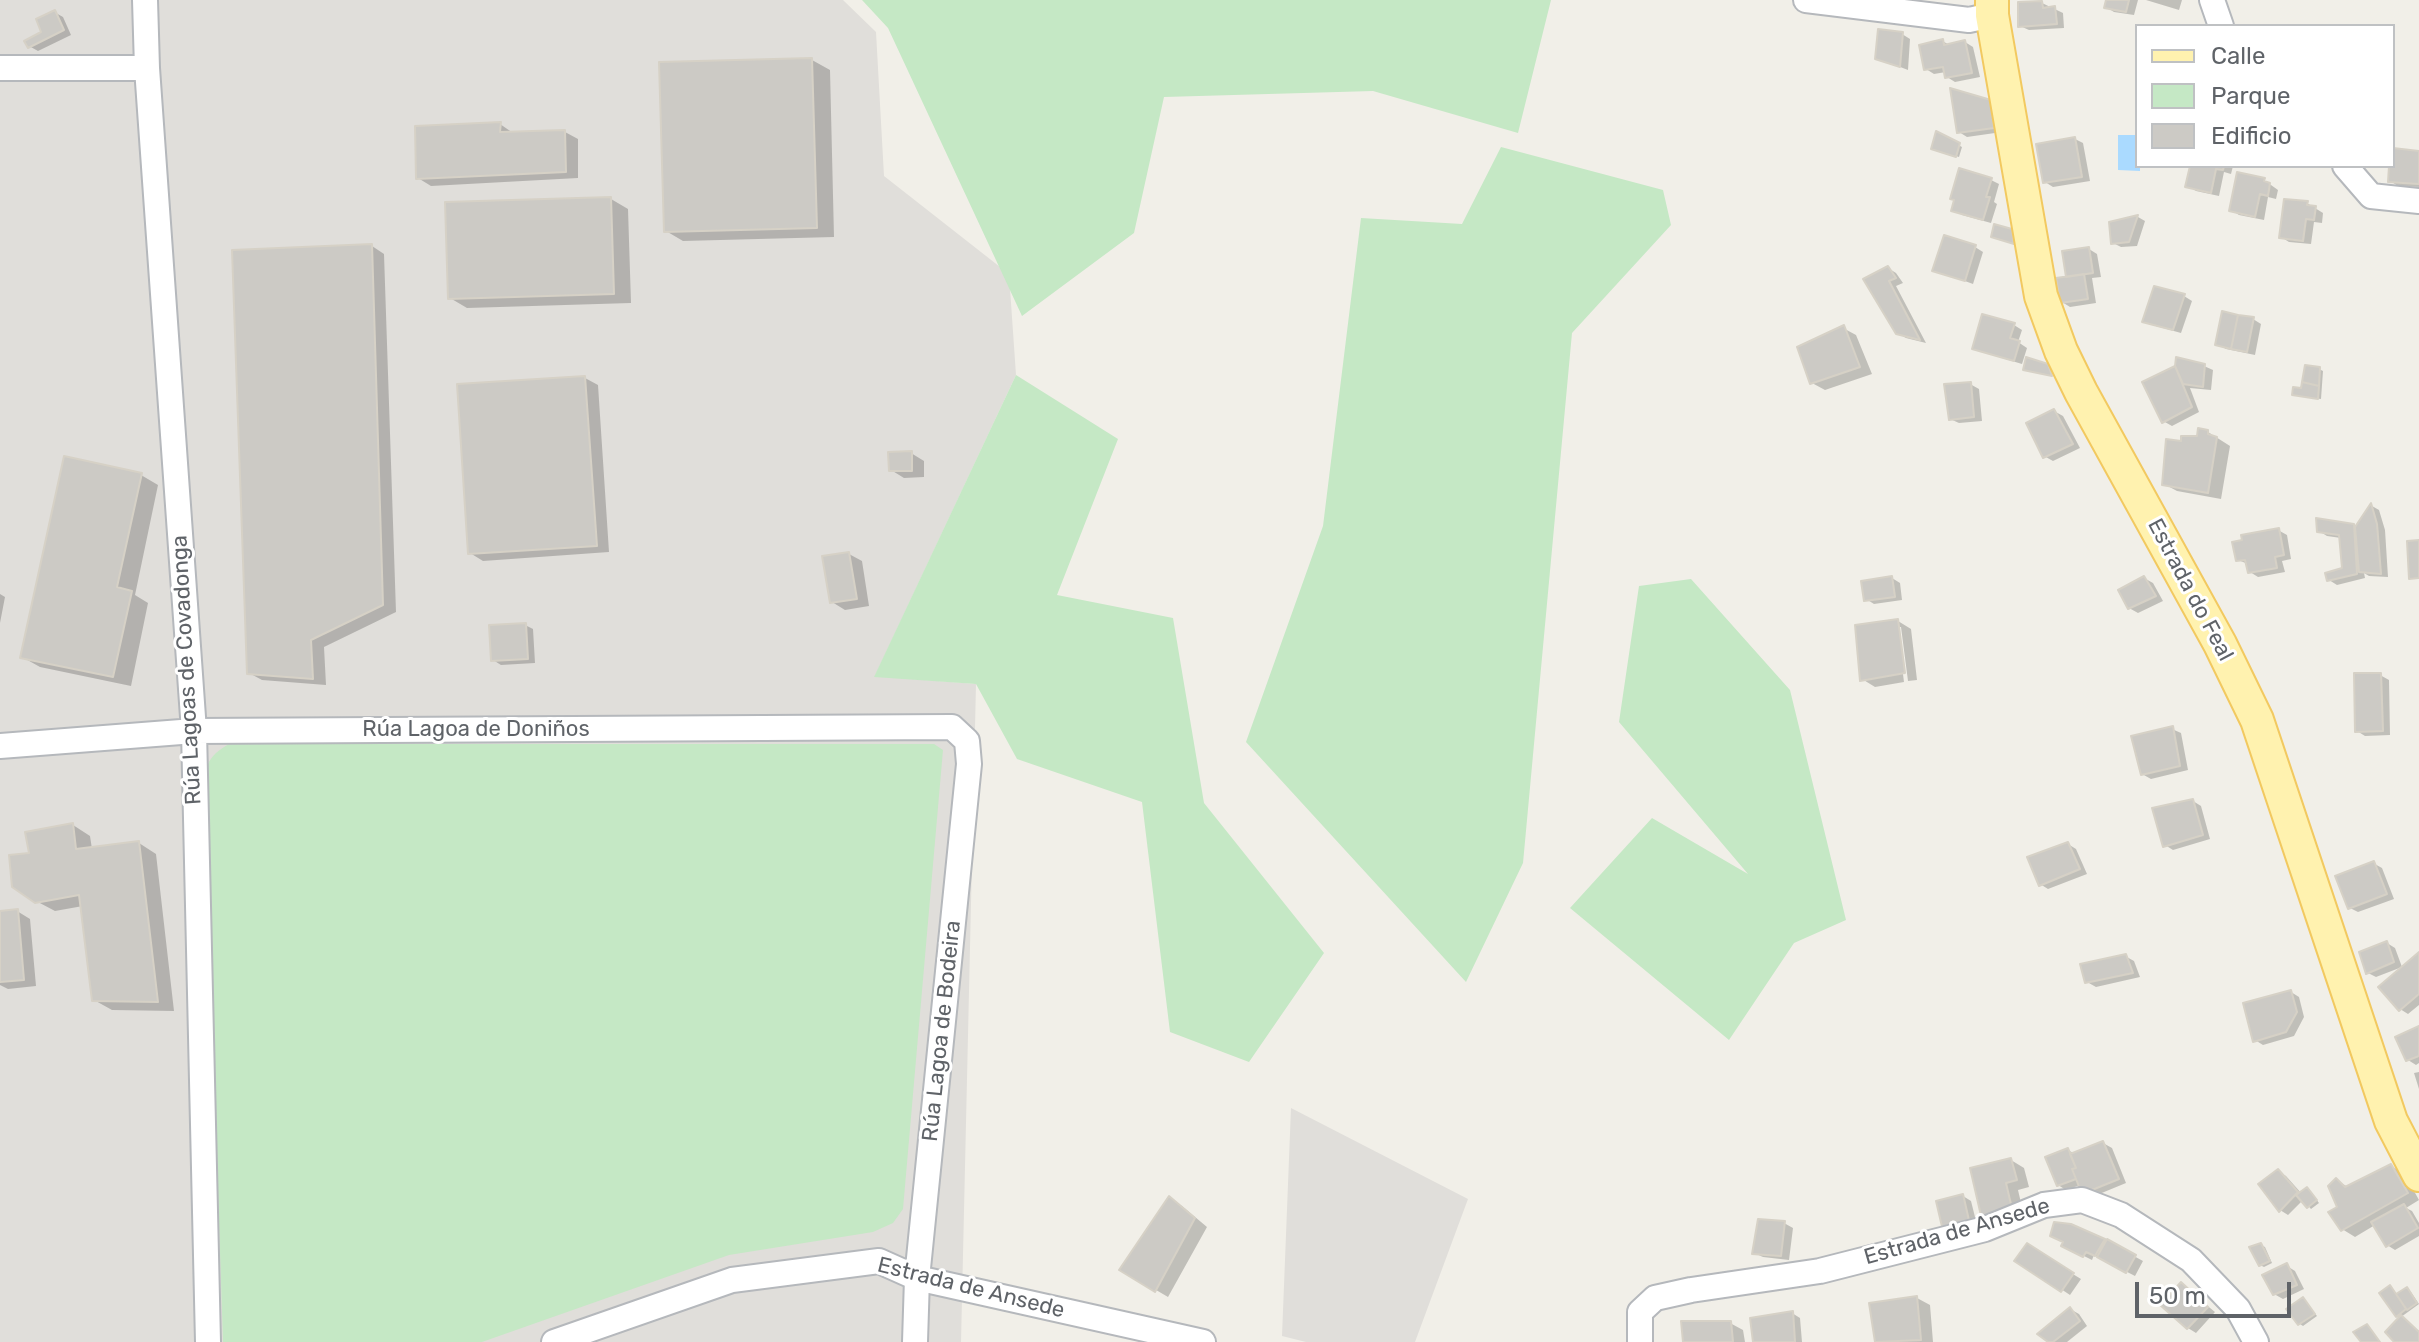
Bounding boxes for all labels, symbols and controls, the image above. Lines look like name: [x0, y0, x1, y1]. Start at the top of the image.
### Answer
legend: [2135, 24, 2395, 168]
text: Calle: [2211, 42, 2265, 70]
text: Parque: [2211, 82, 2290, 110]
text: Edificio: [2211, 122, 2292, 150]
street label: Estrada do Feal: [2141, 514, 2239, 666]
street label: Rúa Lagoas de Covadonga: [167, 534, 207, 806]
street label: Rúa Lagoa de Doniños: [362, 717, 590, 743]
street label: Rúa Lagoa de Bodeira: [917, 919, 967, 1143]
street label: Estrada de Ansede: [1861, 1193, 2053, 1271]
street label: Estrada de Ansede: [875, 1252, 1067, 1324]
scale bar: [2139, 1266, 2295, 1316]
text: 50 m: [2149, 1282, 2206, 1310]

